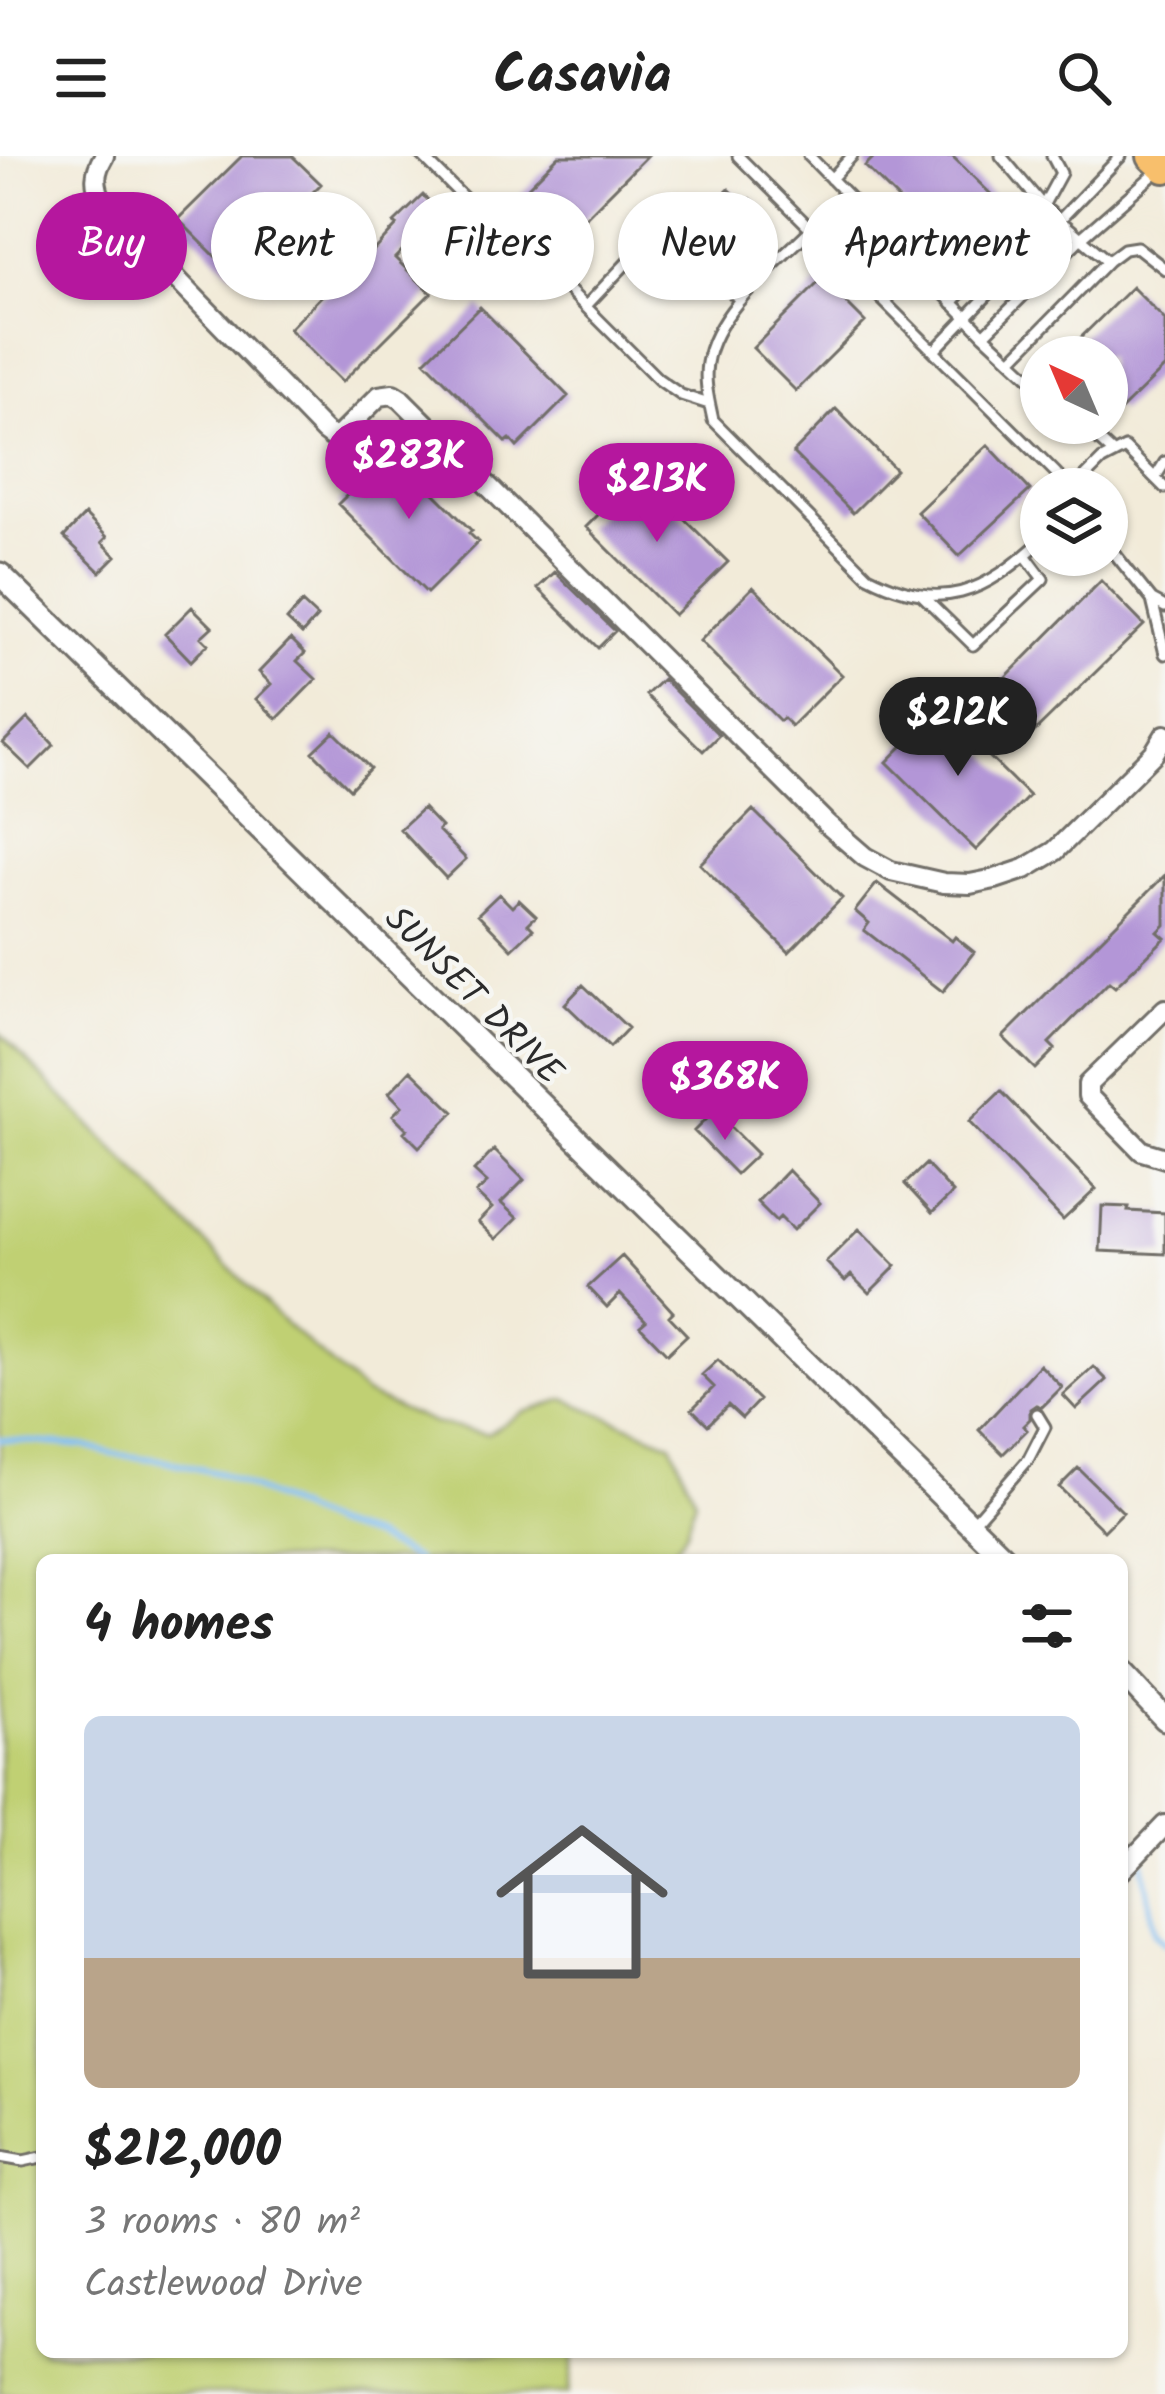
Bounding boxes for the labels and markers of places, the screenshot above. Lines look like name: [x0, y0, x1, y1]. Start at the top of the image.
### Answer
pin: $283K: [325, 420, 493, 522]
pin: $213K: [573, 443, 741, 545]
pin: $212K: [874, 677, 1042, 779]
pin: $368K: [641, 1041, 809, 1143]

